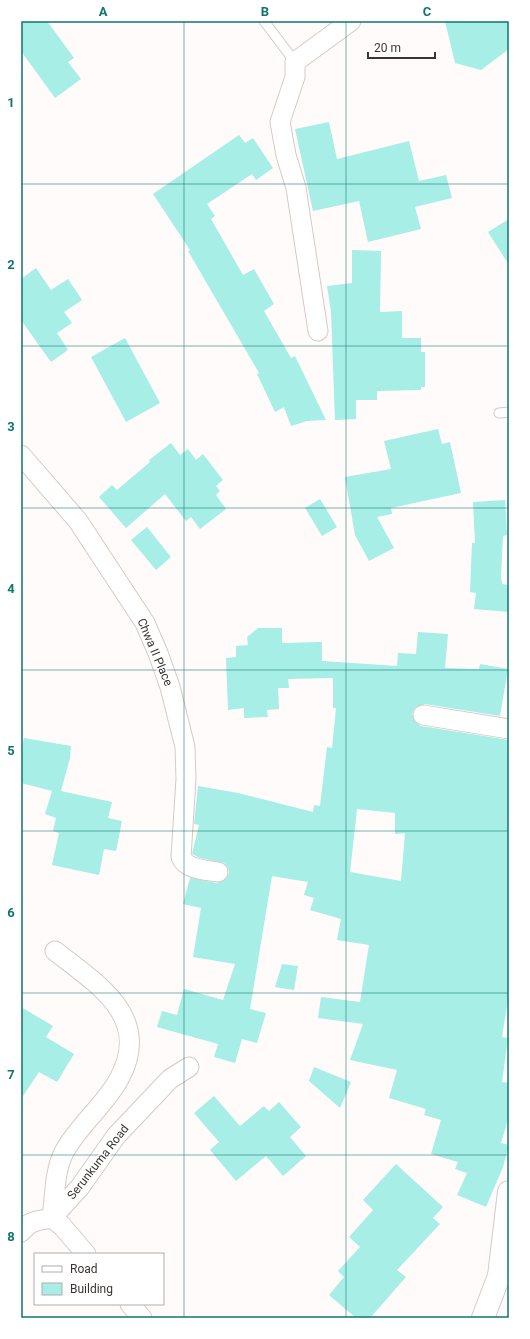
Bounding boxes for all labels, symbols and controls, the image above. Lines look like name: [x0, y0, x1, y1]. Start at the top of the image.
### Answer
text: A: [99, 4, 108, 19]
text: B: [261, 4, 269, 19]
text: C: [423, 4, 432, 19]
scale bar: [368, 34, 435, 60]
text: 20 m: [374, 41, 401, 55]
text: 1: [7, 95, 15, 110]
text: 2: [7, 257, 15, 272]
text: 3: [7, 419, 15, 434]
text: 4: [7, 581, 15, 596]
street label: Chwa II Place: [134, 616, 176, 688]
text: 5: [7, 743, 15, 758]
text: 6: [7, 905, 15, 920]
text: 7: [7, 1067, 15, 1082]
street label: Serunkuma Road: [64, 1122, 132, 1202]
text: 8: [7, 1229, 15, 1244]
legend: [34, 1253, 164, 1305]
text: Road: [70, 1262, 98, 1276]
text: Building: [70, 1282, 113, 1296]

